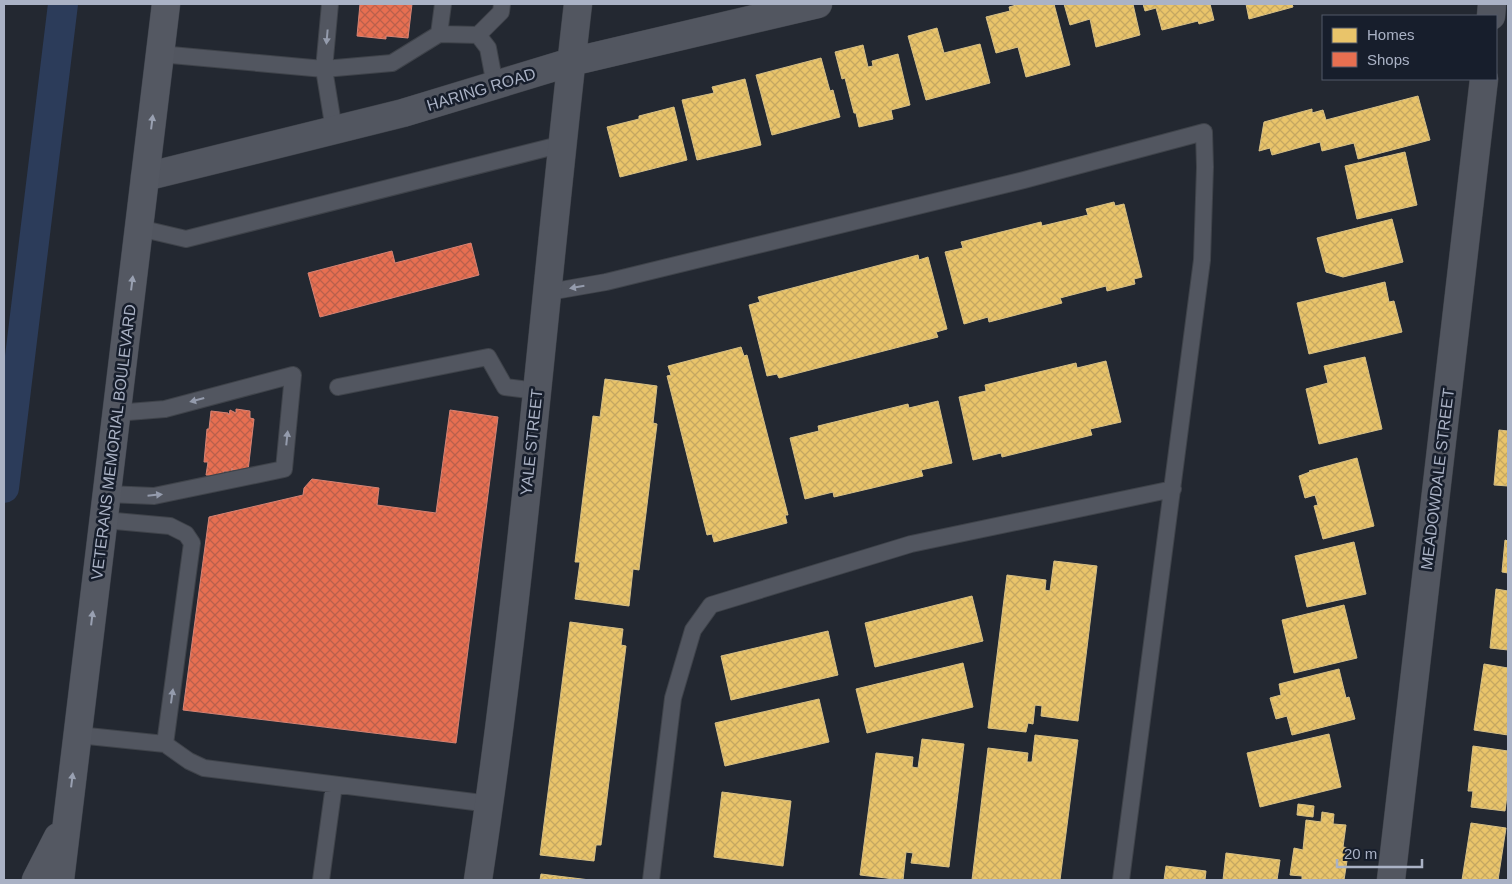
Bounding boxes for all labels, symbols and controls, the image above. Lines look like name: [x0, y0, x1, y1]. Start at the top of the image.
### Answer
legend: [1322, 15, 1497, 80]
text: Homes: [1367, 26, 1415, 43]
one-way arrow: [323, 29, 331, 45]
text: Shops: [1367, 51, 1410, 68]
street label: HARING ROAD: [425, 65, 538, 114]
one-way arrow: [148, 114, 156, 130]
one-way arrow: [128, 275, 136, 291]
one-way arrow: [569, 284, 585, 292]
street label: VETERANS MEMORIAL BOULEVARD: [88, 303, 139, 581]
street label: MEADOWDALE STREET: [1418, 387, 1457, 571]
street label: YALE STREET: [517, 388, 546, 496]
one-way arrow: [190, 396, 205, 404]
one-way arrow: [283, 429, 291, 445]
one-way arrow: [148, 490, 164, 498]
one-way arrow: [88, 610, 96, 626]
one-way arrow: [168, 687, 176, 703]
one-way arrow: [68, 771, 76, 787]
scale bar: [1337, 836, 1422, 868]
text: 20 m: [1344, 845, 1377, 862]

